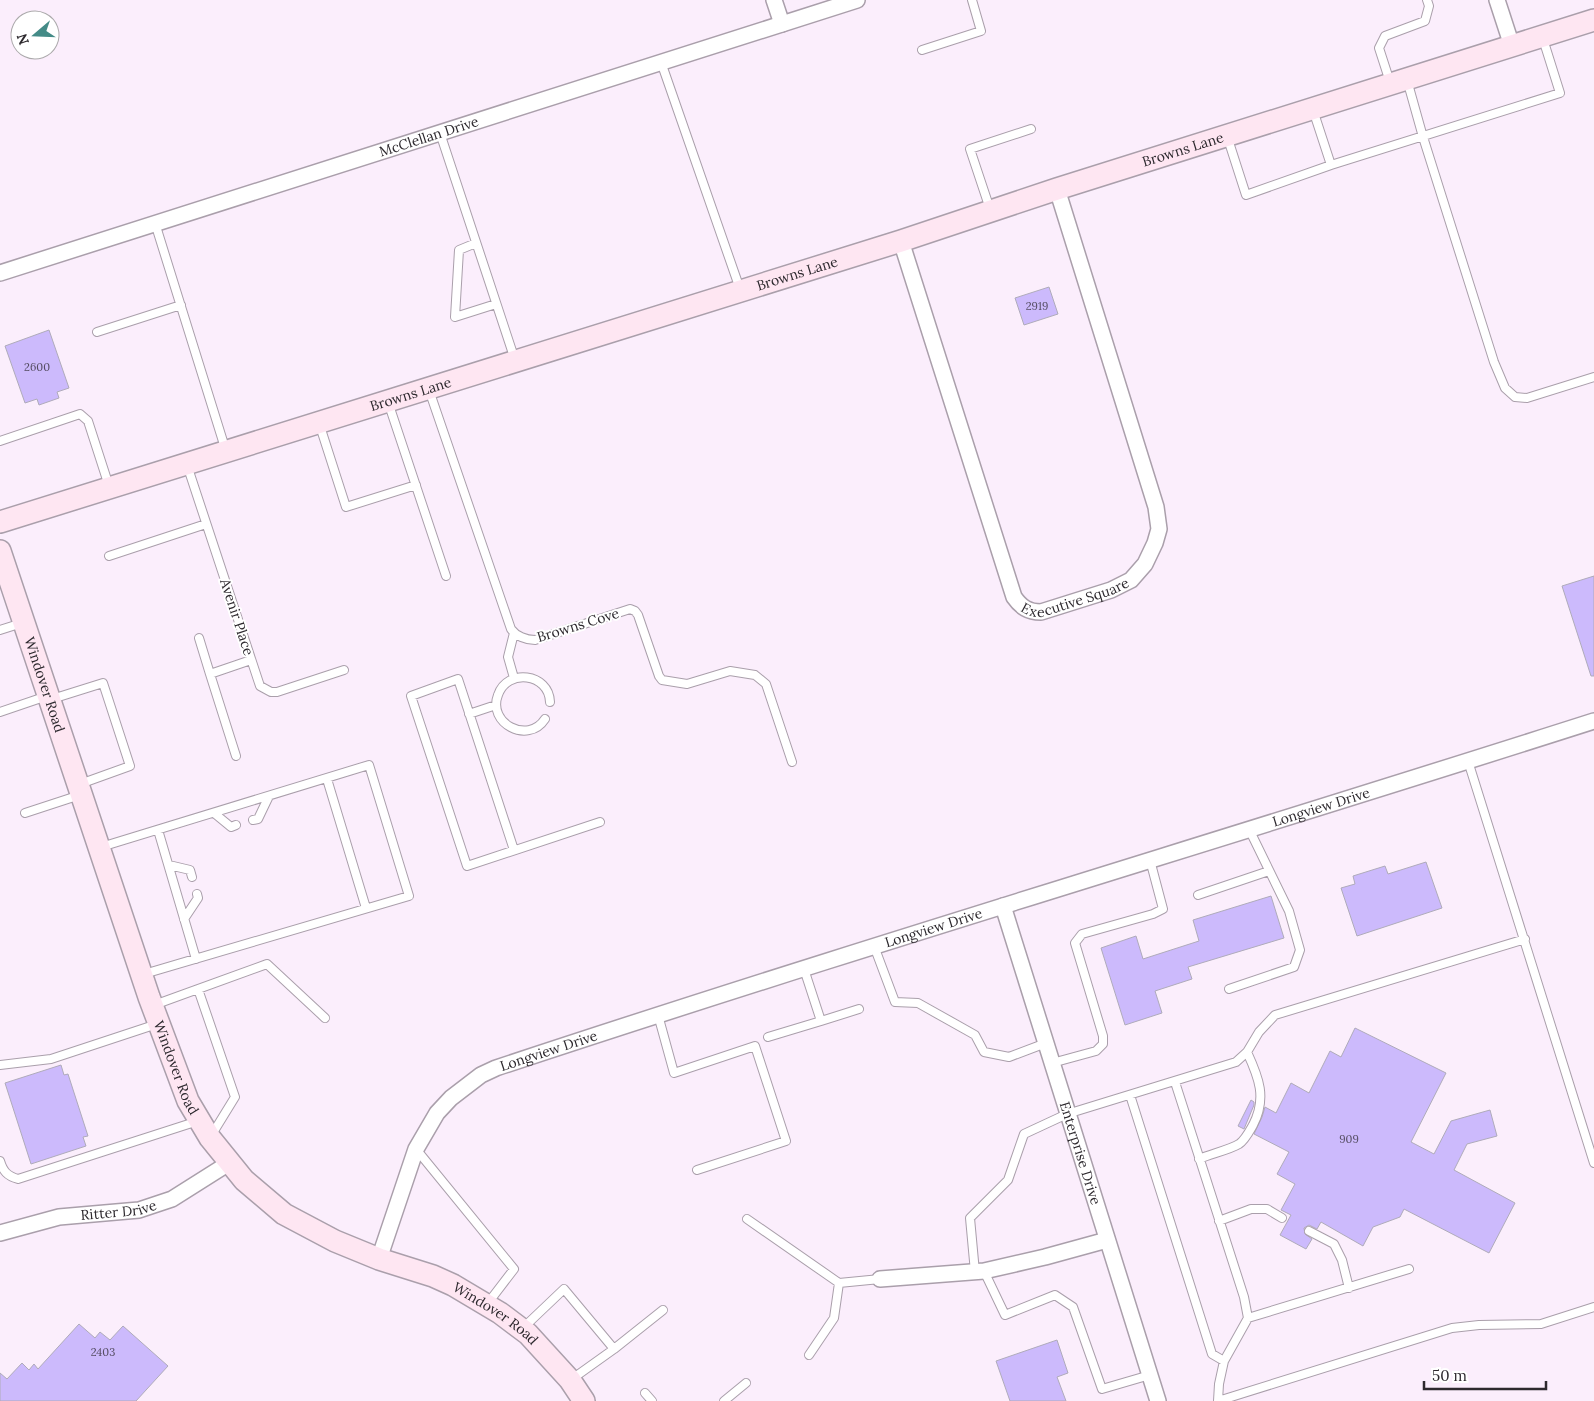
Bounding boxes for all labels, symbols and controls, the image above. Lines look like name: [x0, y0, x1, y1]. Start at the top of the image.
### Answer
north arrow: [10, 10, 60, 60]
text: N: [12, 31, 33, 47]
street label: McClellan Drive: [377, 112, 481, 161]
street label: Browns Lane: [1140, 128, 1226, 171]
street label: Browns Lane: [754, 252, 840, 295]
house number: 2919: [1026, 299, 1048, 313]
house number: 2600: [24, 360, 50, 374]
street label: Browns Lane: [368, 373, 454, 415]
street label: Executive Square: [1018, 573, 1132, 621]
street label: Avenir Place: [216, 575, 258, 658]
street label: Browns Cove: [535, 604, 622, 646]
street label: Windover Road: [20, 635, 69, 735]
street label: Longview Drive: [1270, 783, 1372, 831]
street label: Longview Drive: [882, 904, 985, 951]
street label: Windover Road: [150, 1018, 203, 1118]
street label: Longview Drive: [498, 1026, 600, 1075]
street label: Enterprise Drive: [1056, 1099, 1105, 1207]
house number: 909: [1339, 1132, 1359, 1146]
street label: Ritter Drive: [80, 1196, 159, 1224]
street label: Windover Road: [450, 1278, 542, 1348]
house number: 2403: [91, 1345, 115, 1359]
scale bar: [1424, 1358, 1546, 1390]
text: 50 m: [1432, 1366, 1467, 1385]

